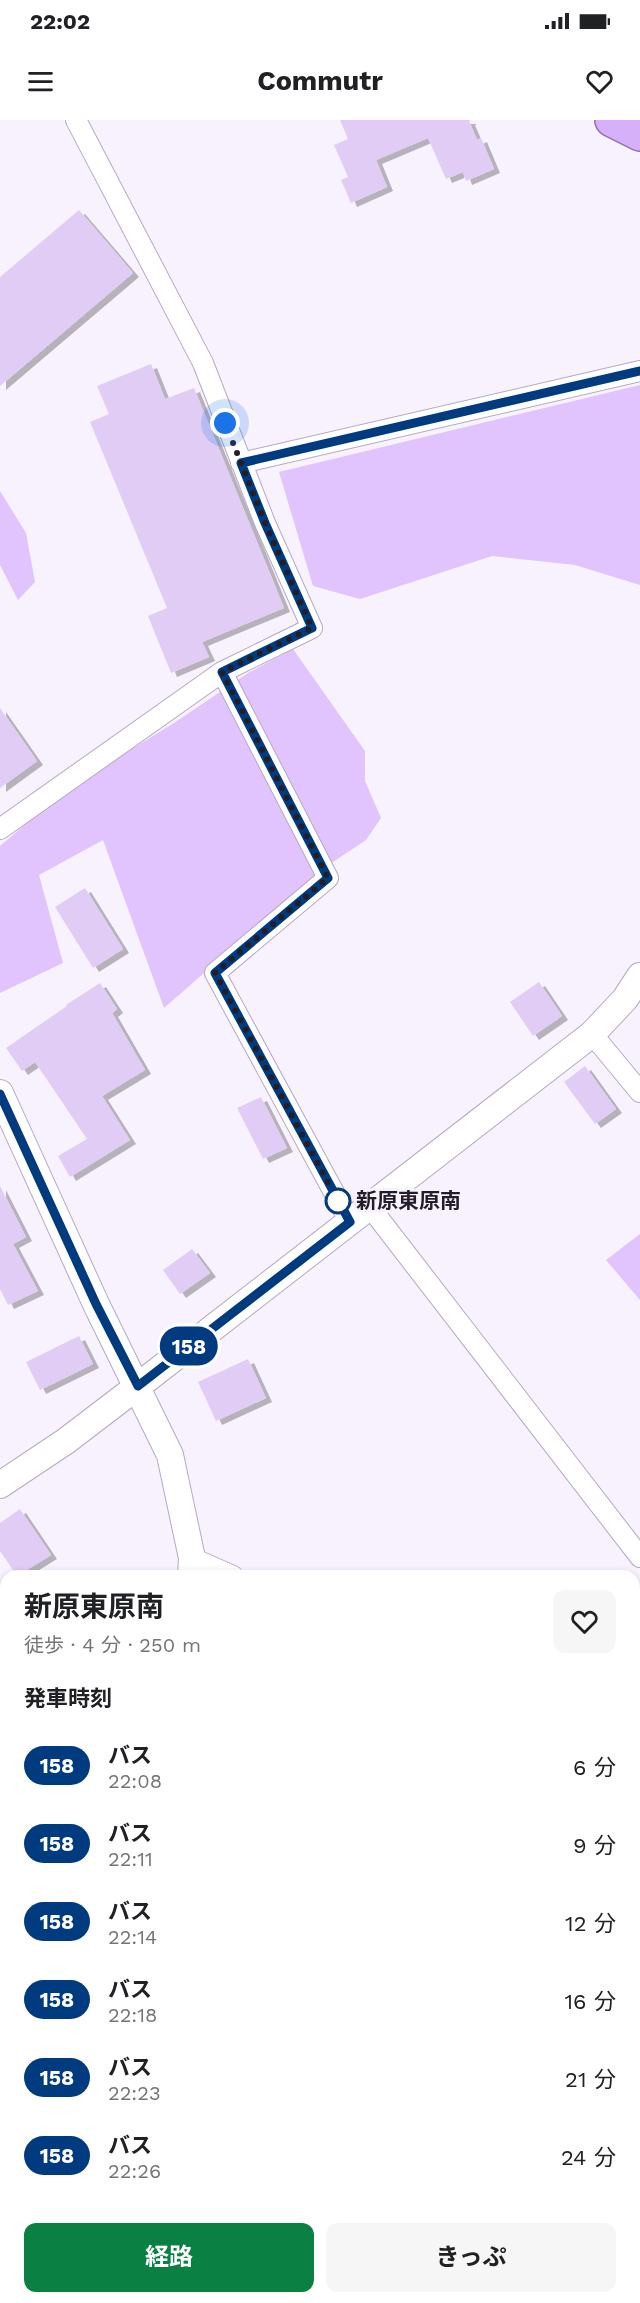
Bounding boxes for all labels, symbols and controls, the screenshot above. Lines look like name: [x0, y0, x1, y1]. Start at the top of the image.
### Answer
text: 22:02: [30, 9, 90, 34]
icon: menu: [24, 65, 57, 98]
text: Commutr: [257, 65, 383, 97]
icon: heart: [583, 65, 616, 98]
your location: [210, 408, 240, 438]
marker: 新原東原南: [325, 1188, 351, 1214]
place label: 新原東原南: [356, 1188, 461, 1213]
line badge: 158: [154, 1326, 224, 1366]
text: 158: [172, 1334, 206, 1359]
text: 新原東原南: [24, 1590, 164, 1623]
button: heart: [553, 1590, 616, 1653]
text: 徒歩 · 4 分 · 250 m: [24, 1633, 201, 1657]
text: 発車時刻: [24, 1686, 112, 1711]
text: バス: [108, 1743, 152, 1768]
text: 158: [40, 1753, 74, 1778]
text: 6 分: [573, 1755, 616, 1780]
text: 22:08: [108, 1769, 162, 1793]
text: バス: [108, 1821, 152, 1846]
text: 158: [40, 1831, 74, 1856]
text: 9 分: [573, 1833, 616, 1858]
text: 22:11: [108, 1847, 153, 1871]
text: バス: [108, 1899, 152, 1924]
text: 158: [40, 1909, 74, 1934]
text: 12 分: [565, 1911, 616, 1936]
text: 22:14: [108, 1925, 157, 1949]
text: バス: [108, 1977, 152, 2002]
text: 158: [40, 1987, 74, 2012]
text: 16 分: [565, 1989, 616, 2014]
text: 22:18: [108, 2003, 157, 2027]
text: バス: [108, 2055, 152, 2080]
text: 158: [40, 2065, 74, 2090]
text: 21 分: [565, 2067, 616, 2092]
text: 22:23: [108, 2081, 161, 2105]
text: バス: [108, 2133, 152, 2158]
text: 158: [40, 2143, 74, 2168]
text: 24 分: [561, 2145, 616, 2170]
text: 22:26: [108, 2159, 161, 2183]
button: 経路: [24, 2223, 314, 2292]
button: きっぷ: [326, 2223, 616, 2292]

